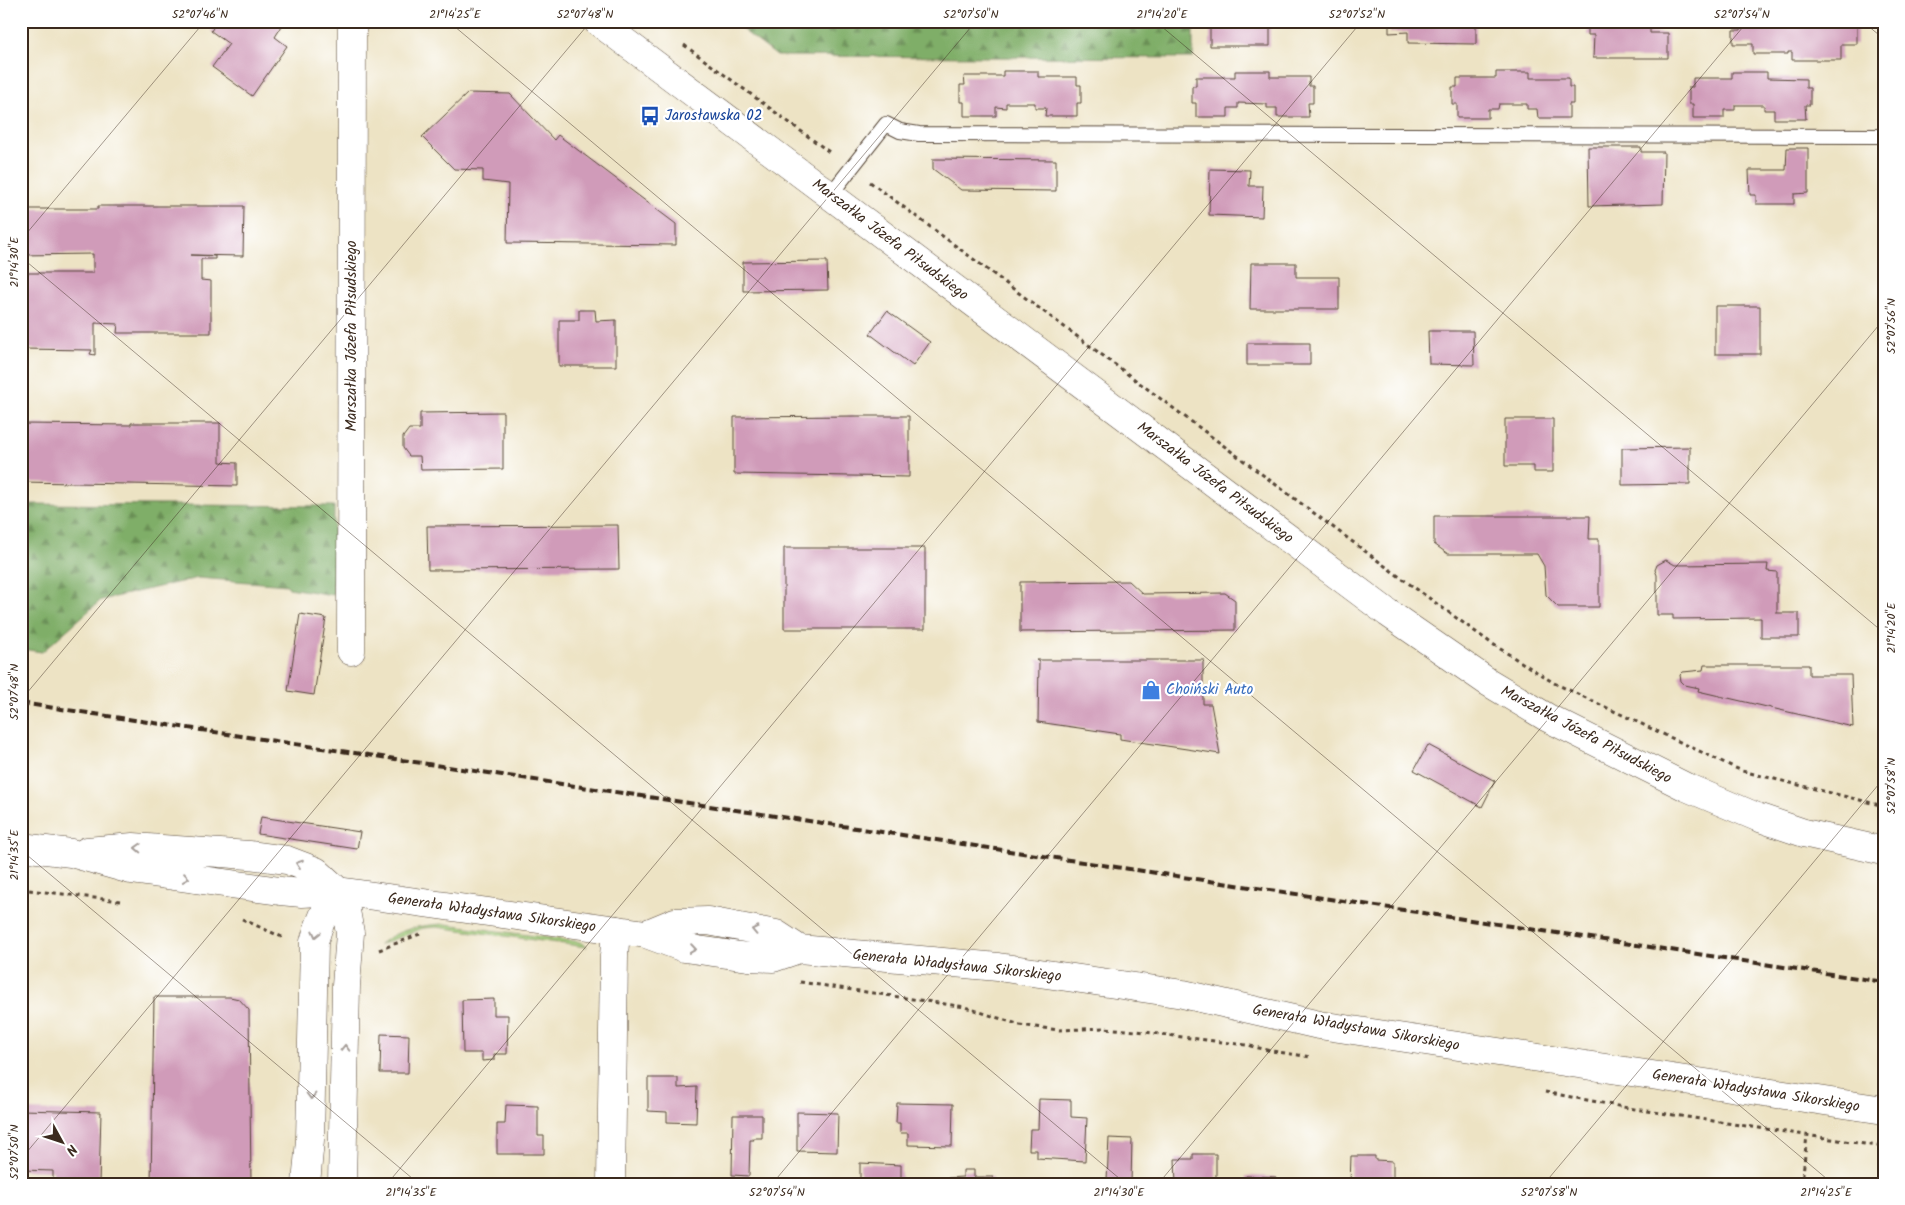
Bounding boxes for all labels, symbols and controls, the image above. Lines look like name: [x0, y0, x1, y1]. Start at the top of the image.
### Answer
text: 52°07'46"N: [172, 5, 228, 24]
text: 21°14'25"E: [429, 5, 482, 24]
text: 52°07'48"N: [557, 5, 613, 24]
text: 52°07'50"N: [943, 5, 999, 24]
text: 21°14'20"E: [1137, 5, 1188, 24]
text: 52°07'52"N: [1329, 5, 1385, 24]
text: 52°07'54"N: [1714, 5, 1770, 24]
place label: Jarosławska 02: [665, 104, 762, 128]
bus stop icon: Jarosławska 02: [639, 105, 661, 127]
street label: Marszałka Józefa Piłsudskiego: [806, 173, 974, 307]
text: 21°14'30"E: [5, 236, 24, 287]
street label: Marszałka Józefa Piłsudskiego: [340, 240, 364, 432]
text: 52°07'56"N: [1882, 298, 1901, 354]
street label: Marszałka Józefa Piłsudskiego: [1131, 416, 1299, 550]
text: 21°14'20"E: [1882, 602, 1901, 653]
text: 52°07'48"N: [5, 664, 24, 720]
place label: Choiński Auto: [1166, 678, 1254, 702]
shop icon: Choiński Auto: [1140, 679, 1162, 701]
street label: Marszałka Józefa Piłsudskiego: [1496, 680, 1676, 791]
text: 52°07'58"N: [1882, 758, 1901, 814]
text: 21°14'35"E: [5, 828, 24, 881]
one-way arrow: [133, 842, 141, 853]
one-way arrow: [295, 860, 304, 870]
one-way arrow: [182, 872, 191, 882]
street label: Generała Władysława Sikorskiego: [386, 887, 598, 940]
one-way arrow: [750, 925, 759, 935]
one-way arrow: [311, 929, 322, 938]
street label: Generała Władysława Sikorskiego: [851, 943, 1063, 989]
one-way arrow: [688, 944, 697, 954]
street label: Generała Władysława Sikorskiego: [1251, 998, 1462, 1058]
one-way arrow: [340, 1043, 350, 1051]
street label: Generała Władysława Sikorskiego: [1650, 1063, 1862, 1119]
one-way arrow: [306, 1092, 316, 1100]
north arrow: [38, 1118, 88, 1168]
text: 52°07'50"N: [5, 1124, 24, 1180]
text: N: [60, 1139, 82, 1160]
text: 21°14'35"E: [385, 1183, 438, 1202]
text: 52°07'54"N: [749, 1183, 805, 1202]
text: 21°14'30"E: [1094, 1183, 1145, 1202]
text: 52°07'58"N: [1521, 1183, 1577, 1202]
text: 21°14'25"E: [1800, 1183, 1853, 1202]

